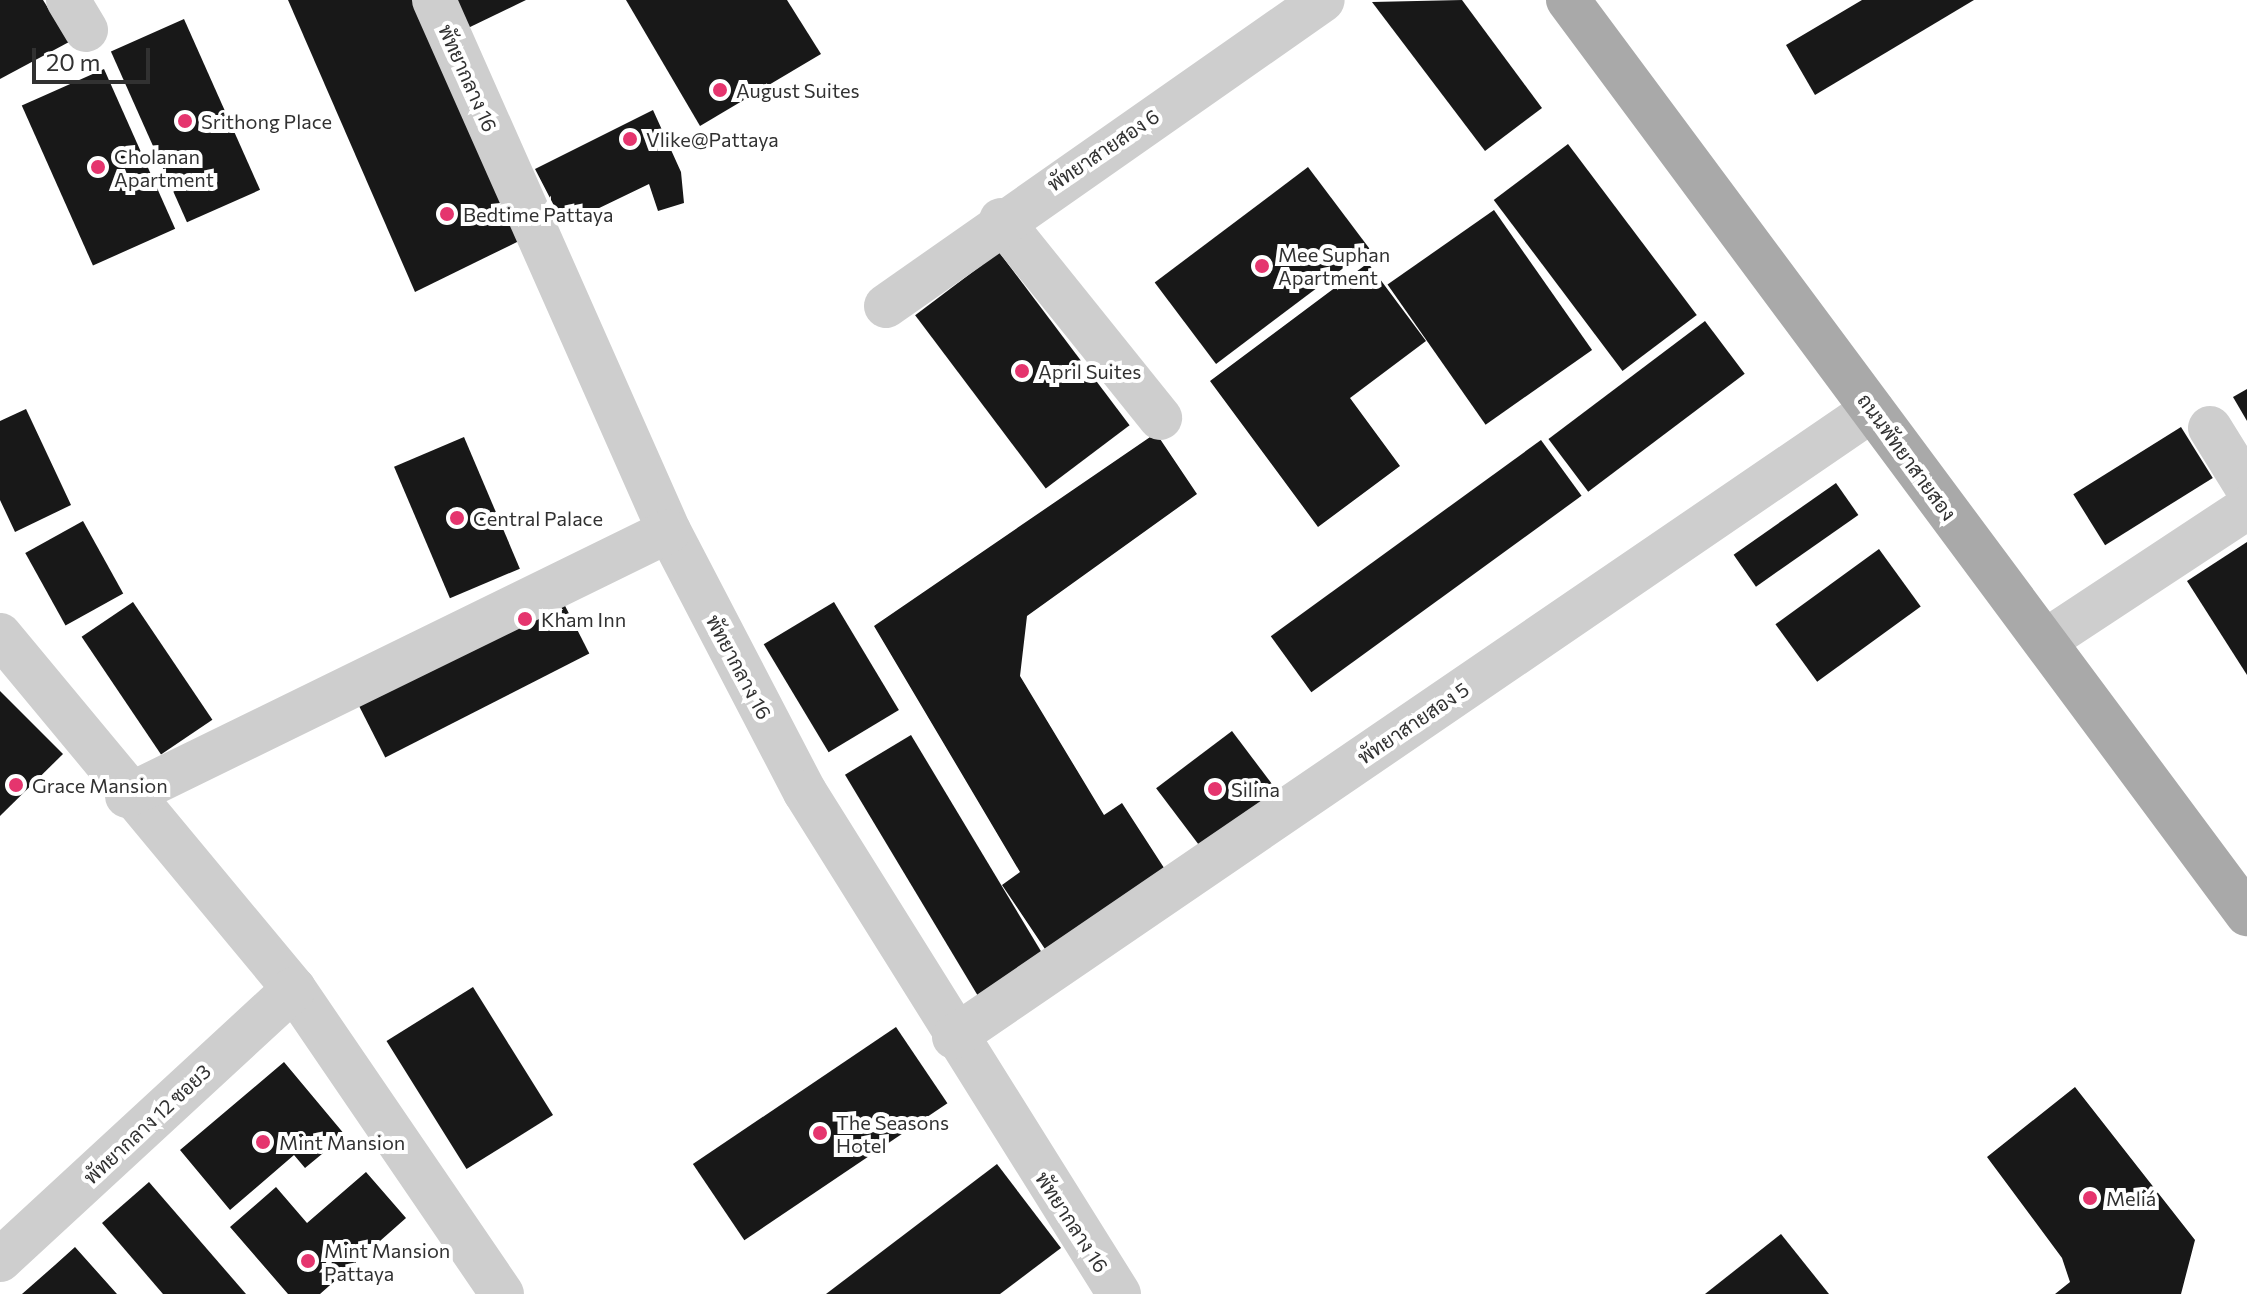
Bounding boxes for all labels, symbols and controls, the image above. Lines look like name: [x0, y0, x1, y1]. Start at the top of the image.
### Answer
street label: พัทยากลาง 16: [434, 21, 502, 135]
scale bar: [36, 32, 154, 82]
text: 20 m: [46, 47, 100, 76]
place label: August Suites: [736, 78, 860, 102]
marker: August Suites: [711, 81, 729, 99]
street label: พัทยาสายสอง 6: [1042, 104, 1164, 196]
place label: Srithong Place: [201, 109, 332, 133]
marker: Srithong Place: [176, 112, 194, 130]
place label: Vlike@Pattaya: [646, 127, 779, 151]
marker: Vlike@Pattaya: [621, 130, 639, 148]
place label: Cholanan Apartment: [114, 144, 214, 191]
marker: Cholanan Apartment: [89, 158, 107, 176]
place label: Bedtime Pattaya: [463, 202, 613, 226]
marker: Bedtime Pattaya: [438, 205, 456, 223]
place label: Mee Suphan Apartment: [1278, 242, 1390, 289]
marker: Mee Suphan Apartment: [1253, 257, 1271, 275]
place label: April Suites: [1038, 359, 1141, 383]
marker: April Suites: [1013, 362, 1031, 380]
street label: ถนนพัทยาสายสอง: [1853, 389, 1961, 525]
place label: Central Palace: [473, 506, 603, 530]
marker: Central Palace: [448, 509, 466, 527]
place label: Kham Inn: [541, 607, 626, 631]
marker: Kham Inn: [516, 610, 534, 628]
street label: พัทยากลาง 16: [701, 611, 777, 723]
street label: พัทยาสายสอง 5: [1353, 677, 1473, 769]
place label: Grace Mansion: [32, 773, 168, 797]
marker: Grace Mansion: [7, 776, 25, 794]
place label: Silina: [1231, 777, 1280, 801]
marker: Silina: [1206, 780, 1224, 798]
street label: พัทยากลาง 12 ซอย3: [79, 1059, 215, 1189]
place label: The Seasons Hotel: [836, 1110, 949, 1157]
marker: The Seasons Hotel: [811, 1124, 829, 1142]
place label: Mint Mansion: [279, 1130, 405, 1154]
marker: Mint Mansion: [254, 1133, 272, 1151]
street label: พัทยากลาง 16: [1031, 1167, 1113, 1277]
place label: Meliá: [2106, 1186, 2156, 1210]
marker: Meliá: [2081, 1189, 2099, 1207]
place label: Mint Mansion Pattaya: [324, 1238, 450, 1285]
marker: Mint Mansion Pattaya: [299, 1252, 317, 1270]

